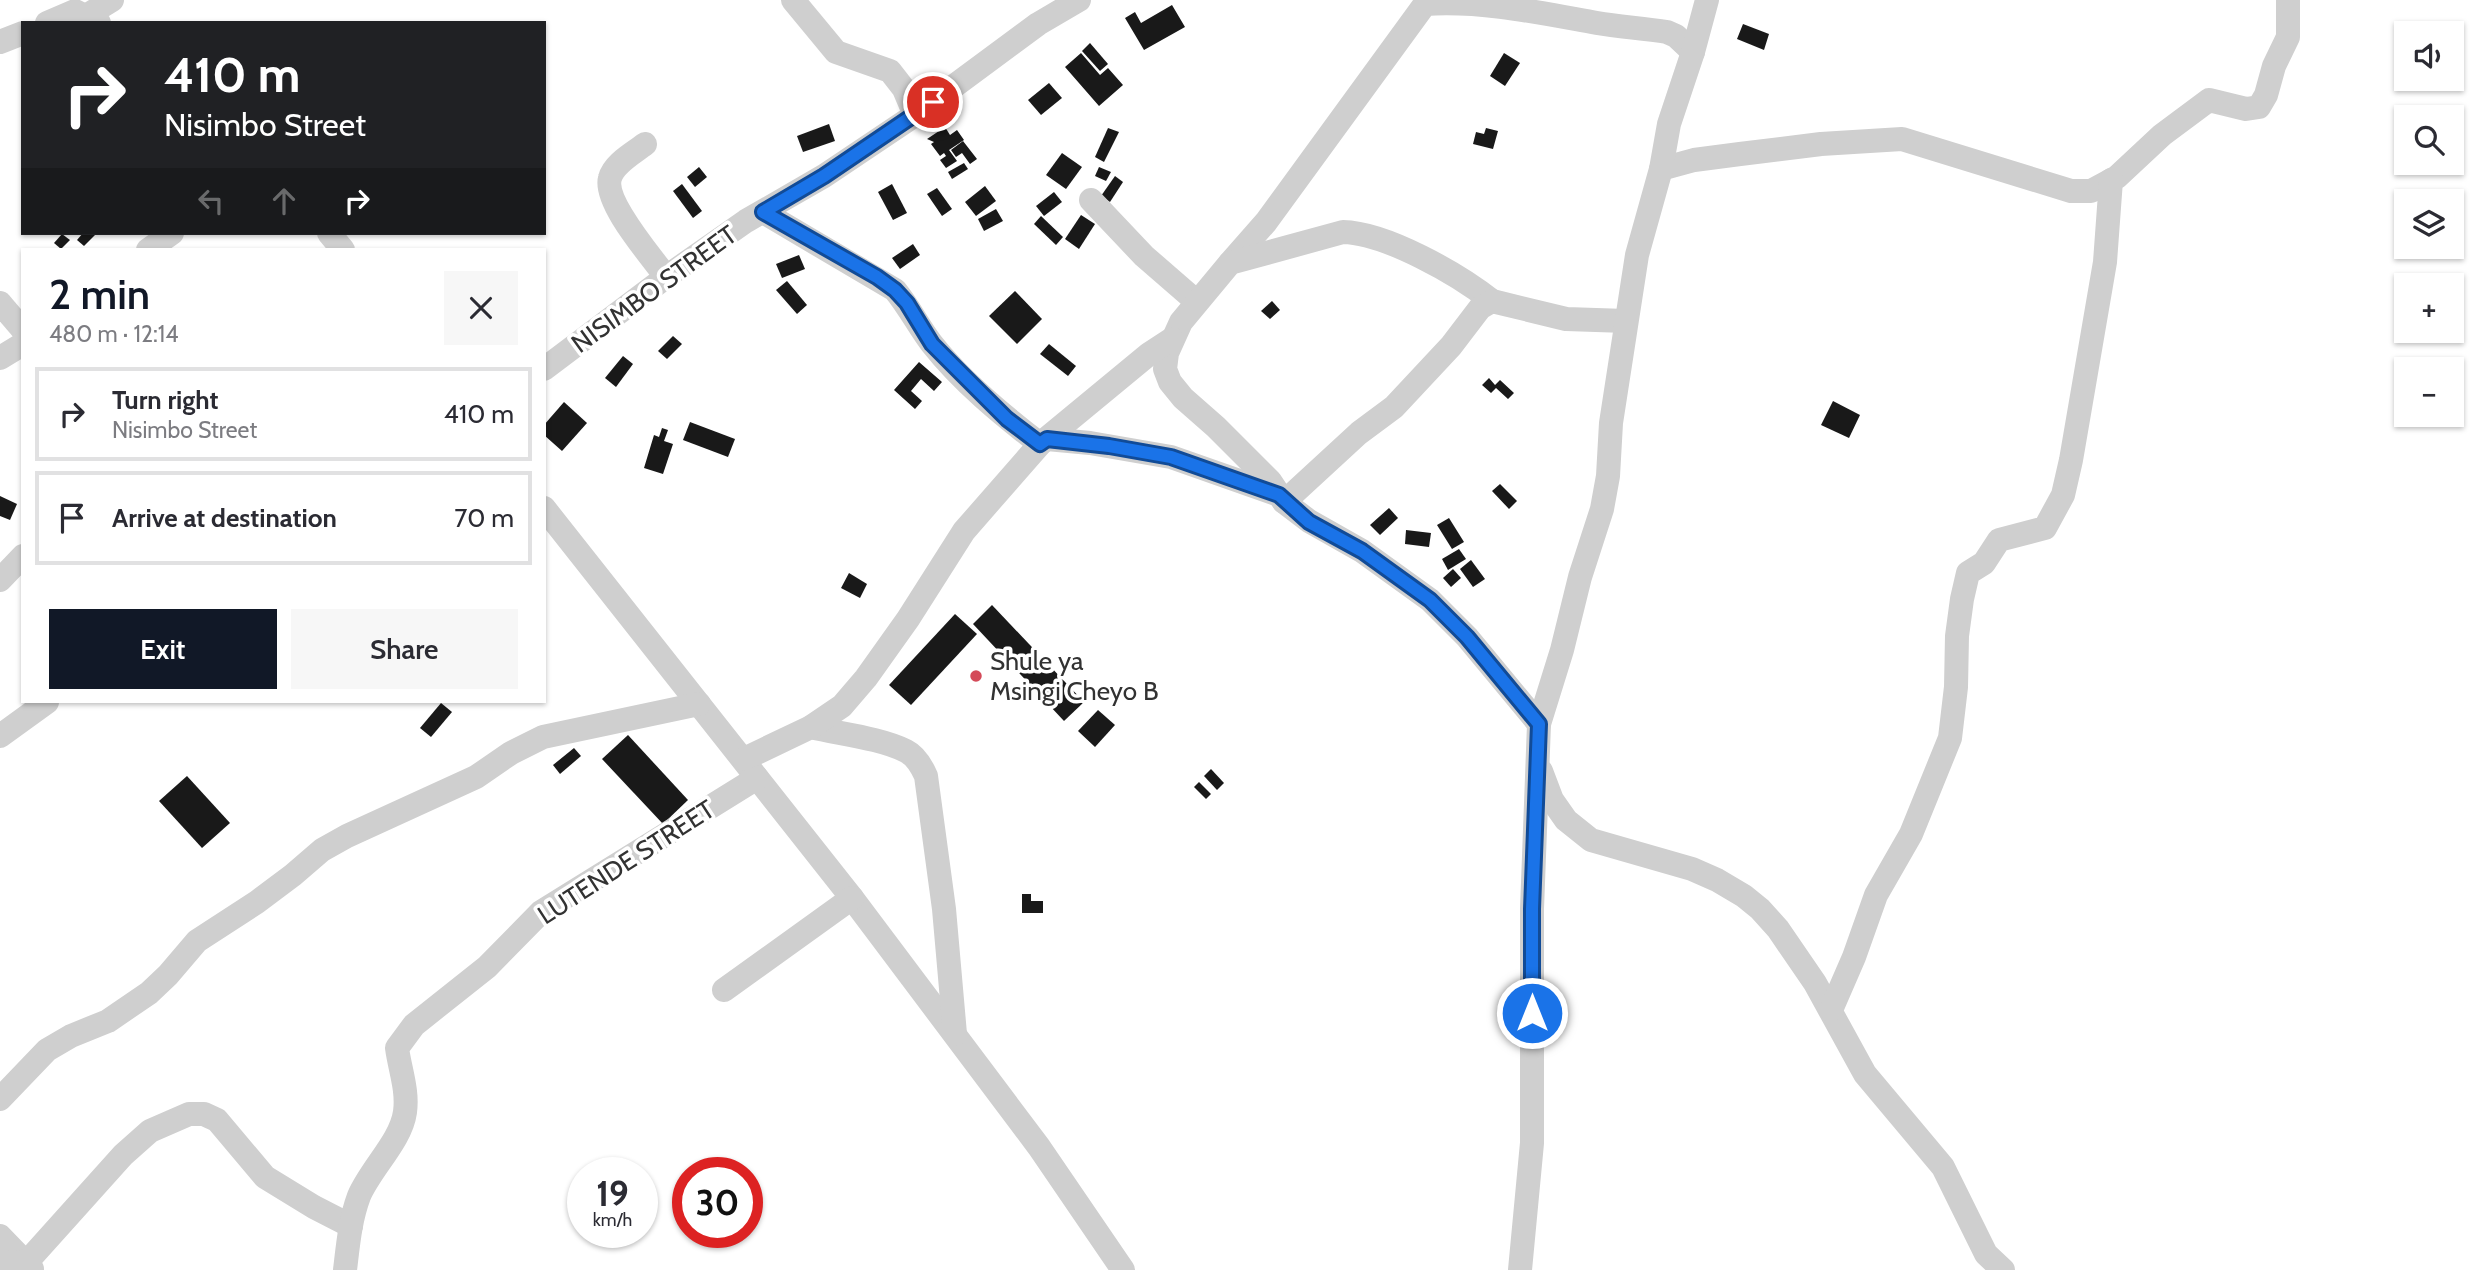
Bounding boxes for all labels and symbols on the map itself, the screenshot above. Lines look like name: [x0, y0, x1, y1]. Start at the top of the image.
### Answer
pin: [903, 72, 963, 132]
street label: NISIMBO STREET: [565, 218, 743, 360]
place label: Shule ya Msingi Cheyo B: [990, 645, 1158, 707]
marker: Shule ya Msingi Cheyo B: [968, 668, 984, 684]
street label: LUTENDE STREET: [532, 793, 721, 931]
position arrow: [1495, 976, 1569, 1050]
speed limit sign: 30: [672, 1157, 763, 1248]

